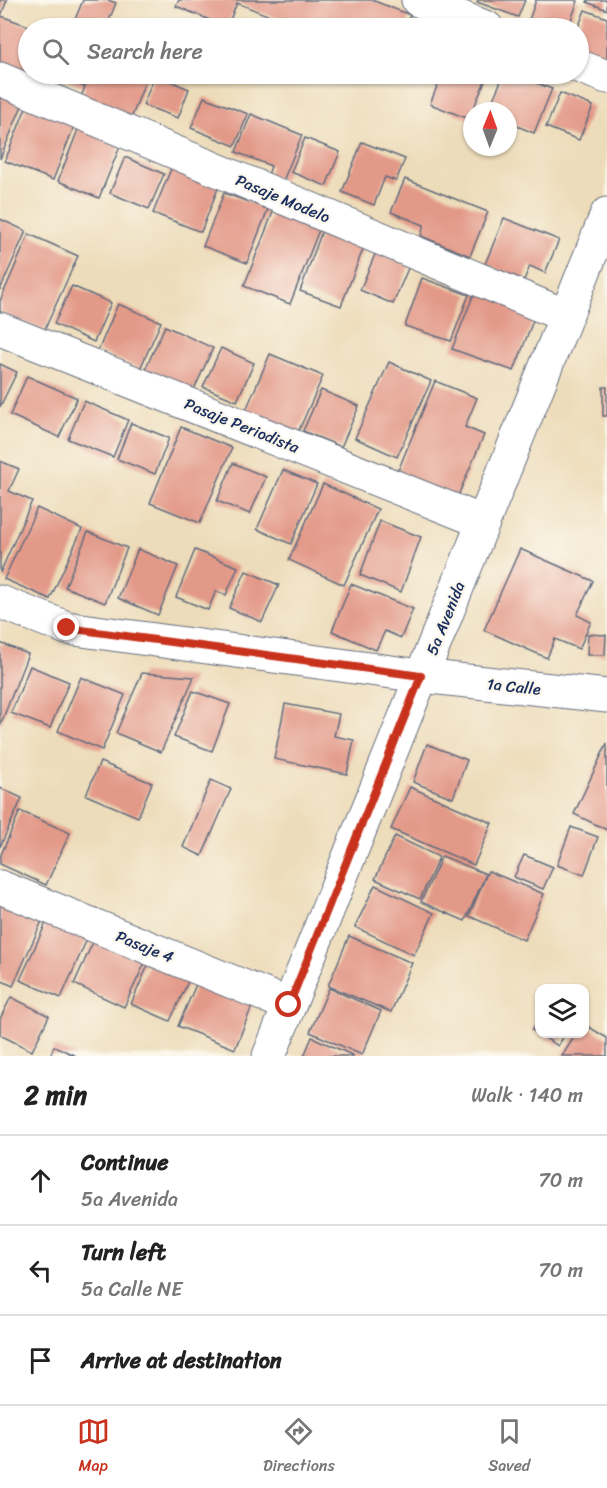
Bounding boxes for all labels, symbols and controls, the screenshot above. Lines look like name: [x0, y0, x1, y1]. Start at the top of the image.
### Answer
search box: [18, 18, 589, 84]
text: Search here: [87, 32, 203, 71]
icon: search: [39, 35, 72, 68]
north arrow: [463, 102, 517, 156]
street label: Pasaje Modelo: [231, 165, 335, 231]
street label: Pasaje Periodista: [180, 389, 305, 462]
street label: 5a Avenida: [417, 577, 473, 660]
route end: [53, 614, 79, 640]
street label: 1a Calle: [486, 669, 543, 704]
street label: Pasaje 4: [111, 922, 178, 971]
map controls: [535, 984, 589, 1038]
button: layers: [535, 984, 589, 1038]
route start: [275, 991, 301, 1017]
text: 2 min: [24, 1072, 87, 1118]
text: Walk · 140 m: [471, 1078, 583, 1113]
text: Continue: [81, 1143, 169, 1182]
text: 70 m: [538, 1163, 583, 1198]
icon: ahead: [24, 1164, 57, 1197]
text: 5a Avenida: [81, 1182, 178, 1217]
text: Turn left: [81, 1233, 166, 1272]
text: 70 m: [538, 1253, 583, 1288]
icon: left: [24, 1254, 57, 1287]
text: 5a Calle NE: [81, 1272, 182, 1307]
text: Arrive at destination: [81, 1341, 282, 1380]
icon: arrive: [24, 1344, 57, 1377]
tab: Map: [77, 1415, 110, 1480]
tab: Directions: [263, 1415, 335, 1480]
tab: Saved: [488, 1415, 530, 1480]

